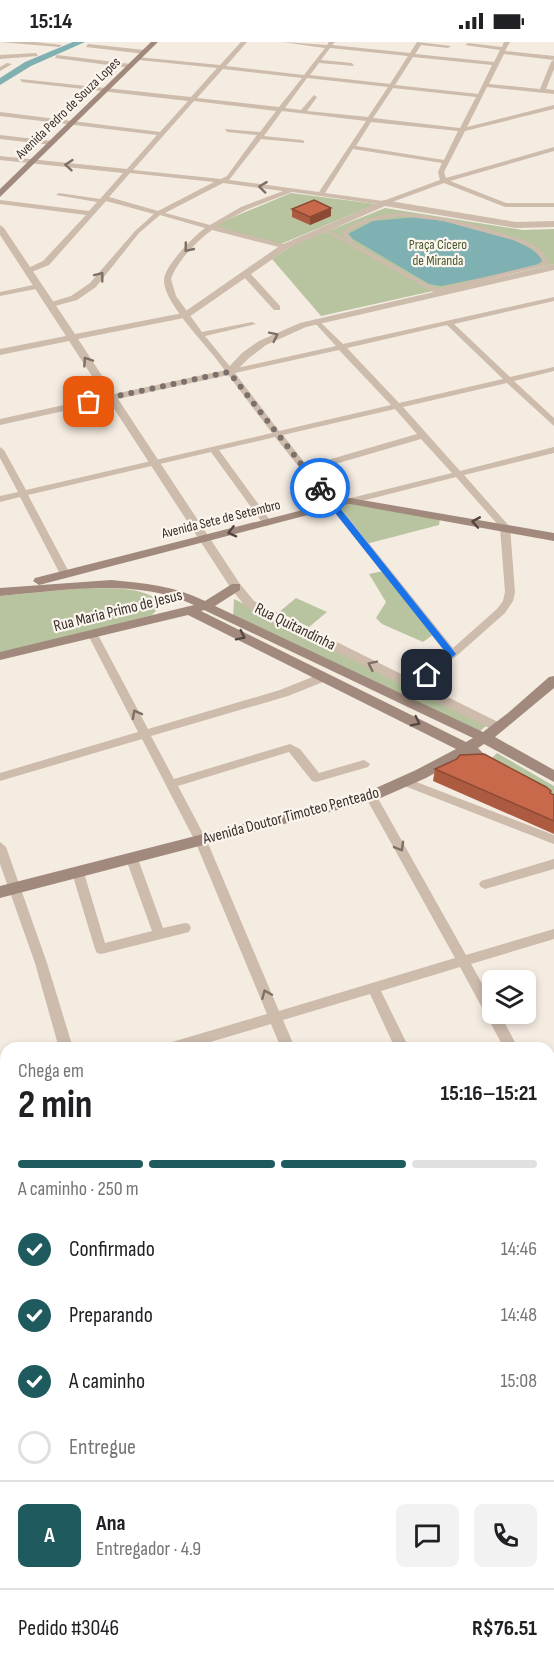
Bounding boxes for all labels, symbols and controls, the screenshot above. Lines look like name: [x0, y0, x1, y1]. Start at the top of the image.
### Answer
text: 15:14: [30, 8, 72, 35]
street label: Avenida Pedro de Souza Lopes: [11, 54, 124, 163]
one-way arrow: [65, 159, 74, 172]
one-way arrow: [258, 181, 268, 193]
park label: Praça Cícero de Miranda: [409, 236, 467, 269]
one-way arrow: [184, 241, 195, 252]
one-way arrow: [93, 272, 104, 283]
one-way arrow: [268, 331, 279, 343]
one-way arrow: [84, 357, 95, 368]
pin: [63, 376, 114, 427]
icon: bag: [72, 385, 105, 418]
courier: [290, 458, 350, 518]
icon: bike: [304, 472, 337, 505]
street label: Avenida Sete de Setembro: [159, 496, 282, 542]
one-way arrow: [471, 517, 480, 529]
one-way arrow: [227, 524, 237, 537]
street label: Rua Maria Primo de Jesus: [52, 586, 185, 636]
street label: Rua Quitandinha: [251, 599, 339, 655]
one-way arrow: [234, 628, 245, 640]
pin: [401, 649, 452, 700]
icon: home: [410, 658, 443, 691]
one-way arrow: [367, 660, 378, 672]
one-way arrow: [132, 710, 143, 721]
one-way arrow: [409, 715, 420, 727]
street label: Avenida Doutor Timoteo Penteado: [200, 783, 381, 849]
one-way arrow: [393, 841, 404, 852]
map controls: [482, 970, 536, 1024]
button: layers: [482, 970, 536, 1024]
one-way arrow: [261, 990, 273, 1001]
text: Chega em: [18, 1059, 84, 1083]
text: 15:16–15:21: [440, 1080, 537, 1107]
text: 2 min: [18, 1082, 92, 1129]
text: A caminho · 250 m: [18, 1177, 139, 1201]
icon: check: [18, 1233, 51, 1266]
text: Confirmado: [69, 1236, 155, 1263]
text: 14:46: [501, 1237, 537, 1261]
icon: check: [18, 1299, 51, 1332]
text: Preparando: [69, 1302, 153, 1329]
text: 14:48: [501, 1303, 537, 1327]
icon: check: [18, 1365, 51, 1398]
text: A caminho: [69, 1368, 145, 1395]
text: 15:08: [501, 1369, 537, 1393]
text: Entregue: [69, 1434, 136, 1461]
button: chat: [396, 1504, 459, 1567]
button: phone: [474, 1504, 537, 1567]
text: Ana: [96, 1510, 126, 1537]
text: A: [44, 1522, 55, 1549]
text: Entregador · 4.9: [96, 1537, 201, 1561]
text: Pedido #3046: [18, 1615, 119, 1642]
text: R$76.51: [472, 1615, 537, 1642]

